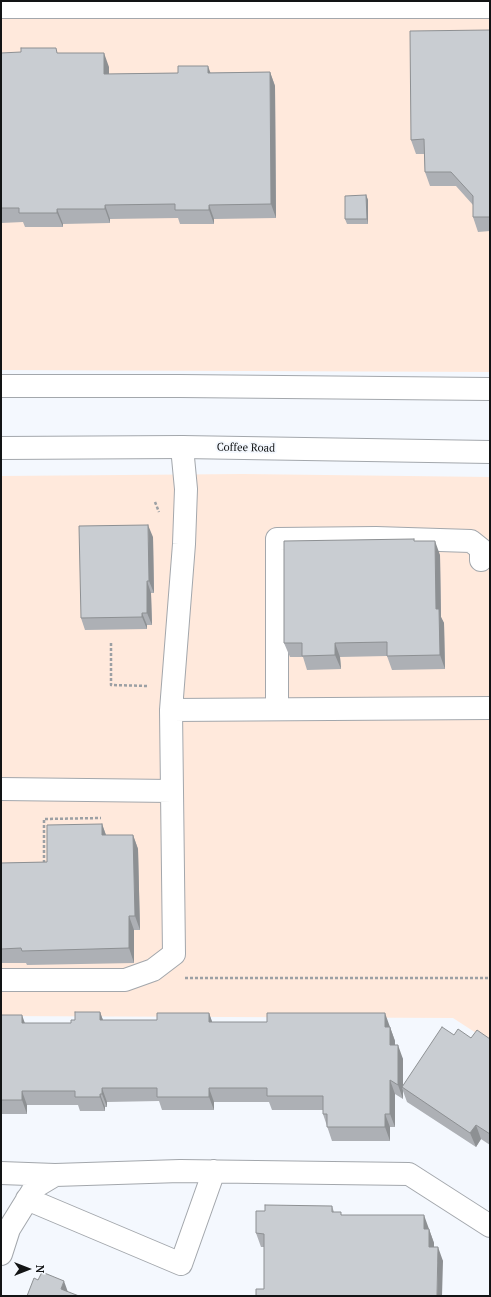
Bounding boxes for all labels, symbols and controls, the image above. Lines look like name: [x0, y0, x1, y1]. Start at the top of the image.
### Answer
street label: Coffee Road: [217, 441, 275, 455]
north arrow: [8, 1249, 48, 1289]
text: N: [33, 1265, 47, 1273]

